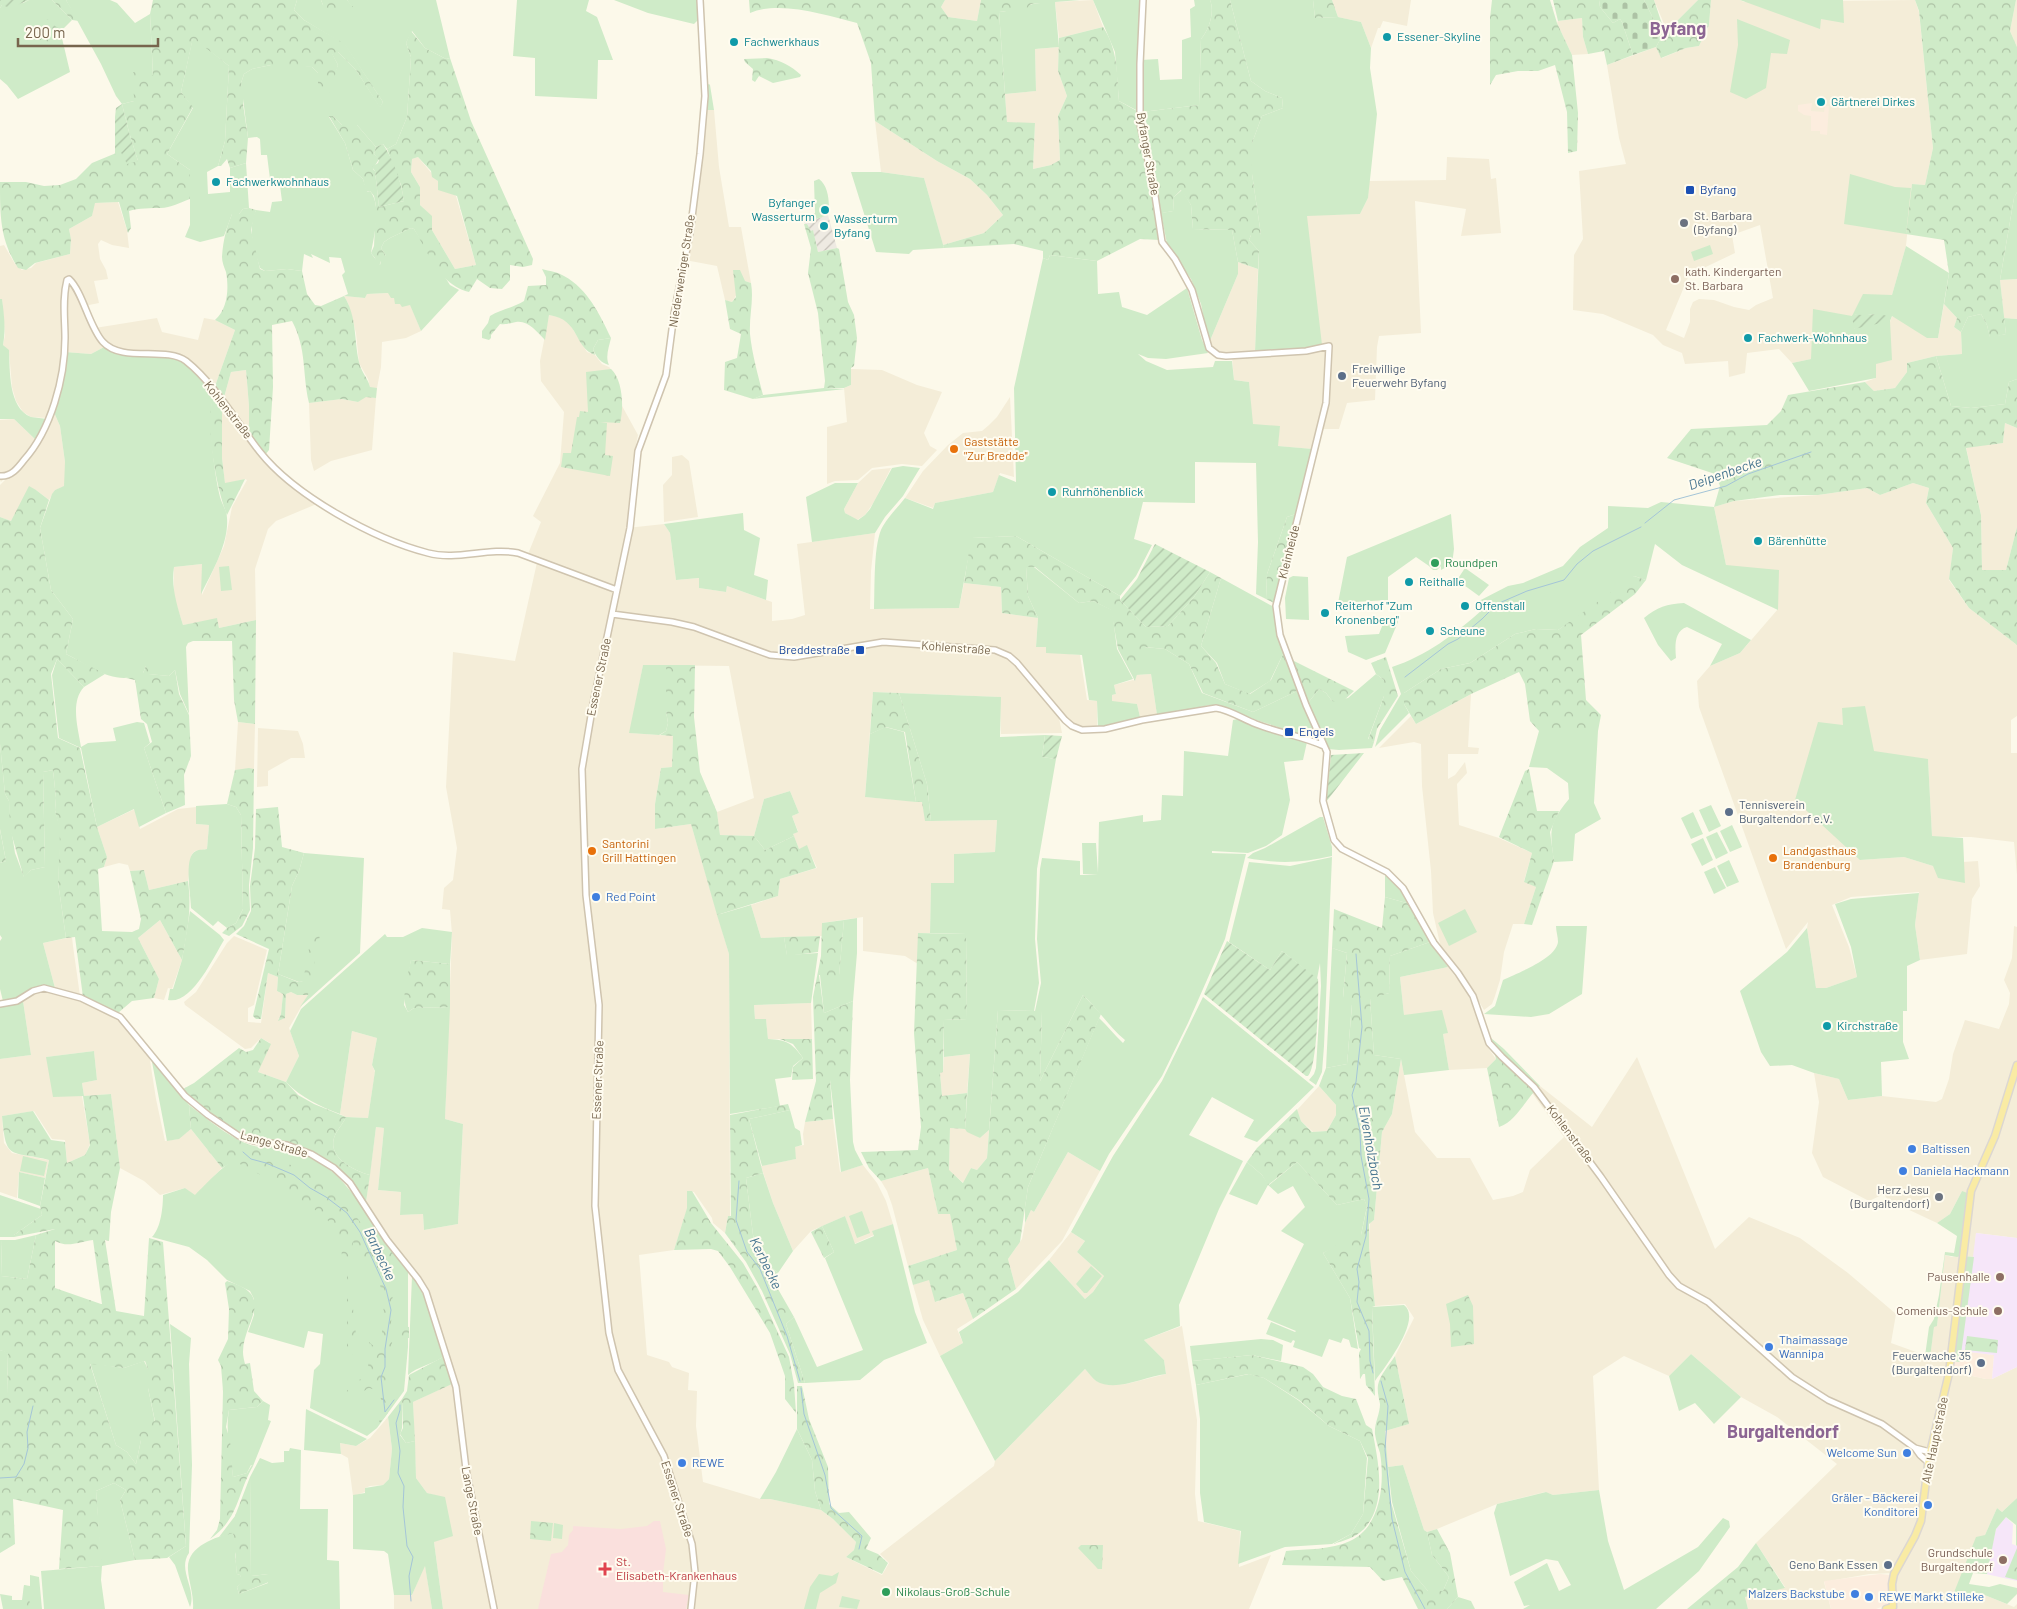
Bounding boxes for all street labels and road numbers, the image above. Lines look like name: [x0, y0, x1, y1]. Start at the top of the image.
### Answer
street label: Byfanger Straße: [1135, 111, 1163, 196]
street label: Niederweniger Straße: [665, 213, 697, 328]
street label: Kohlenstraße: [202, 378, 256, 441]
street label: Kleinheide: [1275, 523, 1301, 580]
street label: Essener Straße: [583, 636, 613, 717]
street label: Kohlenstraße: [921, 638, 991, 656]
street label: Essener Straße: [589, 1040, 605, 1120]
street label: Kohlenstraße: [1544, 1101, 1597, 1165]
street label: Lange Straße: [239, 1127, 310, 1159]
street label: Alte Hauptstraße: [1918, 1395, 1950, 1484]
street label: Essener Straße: [659, 1459, 697, 1539]
street label: Lange Straße: [459, 1465, 486, 1536]

